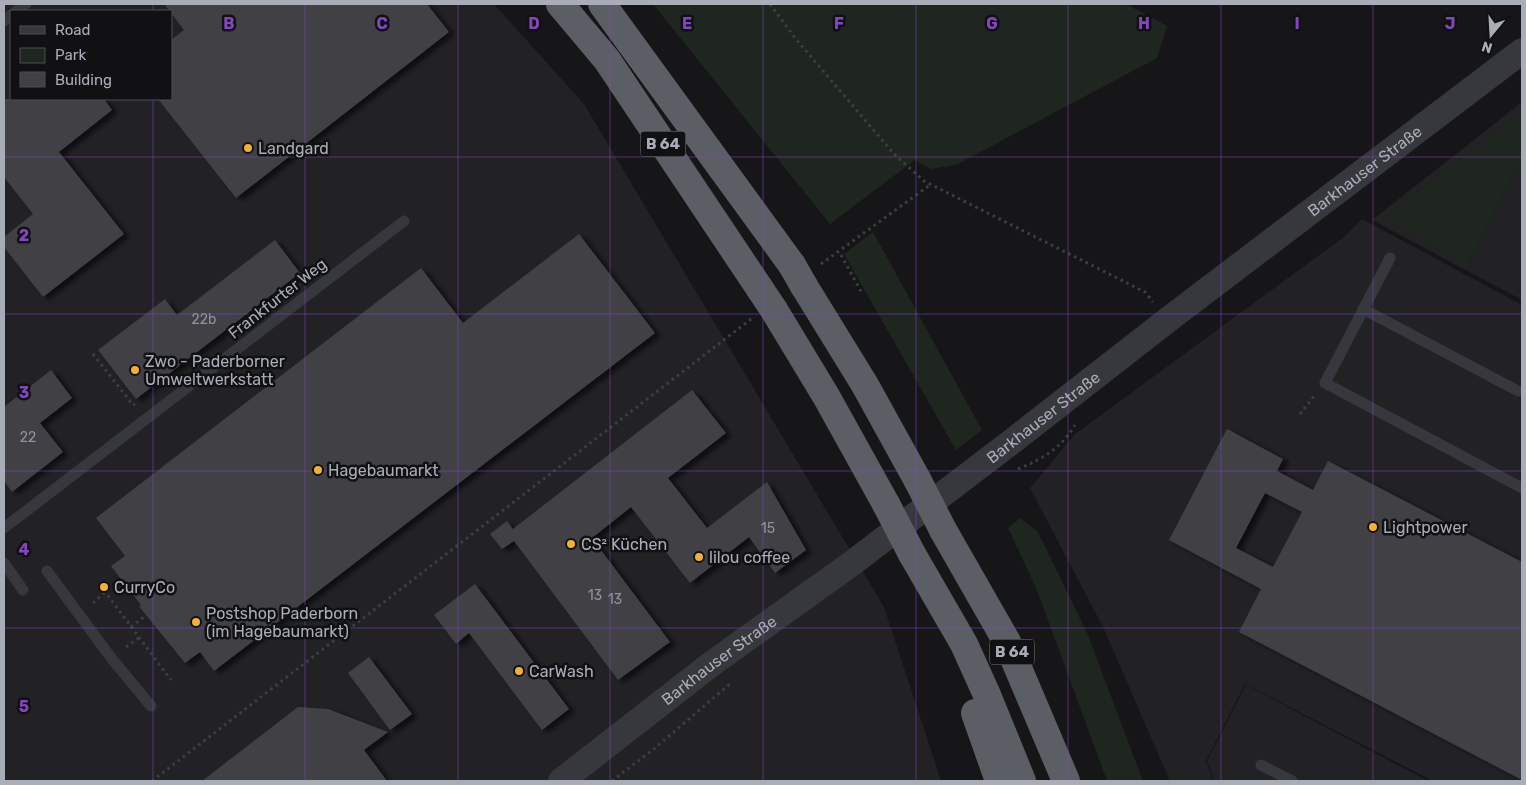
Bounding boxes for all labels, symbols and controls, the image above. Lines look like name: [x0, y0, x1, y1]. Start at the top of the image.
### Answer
legend: [10, 10, 172, 100]
north arrow: [1466, 10, 1516, 60]
text: B: [223, 14, 235, 33]
text: C: [376, 14, 388, 33]
text: D: [528, 14, 540, 33]
text: E: [682, 14, 692, 33]
text: F: [834, 14, 844, 33]
text: G: [986, 14, 998, 33]
text: H: [1138, 14, 1150, 33]
text: I: [1294, 14, 1300, 33]
text: J: [1445, 14, 1455, 33]
text: Road: [55, 21, 91, 39]
text: N: [1480, 37, 1495, 57]
text: Park: [55, 46, 86, 64]
text: Building: [55, 71, 112, 89]
street label: Barkhauser Straße: [1304, 122, 1426, 220]
road number: B 64: [640, 132, 686, 156]
place label: Landgard: [258, 139, 329, 158]
marker: Landgard: [242, 142, 254, 154]
text: 2: [19, 226, 29, 245]
street label: Frankfurter Weg: [224, 254, 330, 343]
house number: 22b: [192, 311, 216, 328]
place label: Zwo - Paderborner Umweltwerkstatt: [145, 352, 285, 389]
marker: Zwo - Paderborner Umweltwerkstatt: [129, 364, 141, 376]
street label: Barkhauser Straße: [983, 368, 1104, 467]
text: 3: [19, 383, 29, 402]
house number: 22: [20, 429, 36, 446]
place label: Hagebaumarkt: [328, 461, 438, 480]
marker: Hagebaumarkt: [312, 464, 324, 476]
place label: Lightpower: [1383, 518, 1467, 537]
house number: 15: [761, 520, 775, 537]
marker: Lightpower: [1367, 521, 1379, 533]
place label: CS² Küchen: [581, 535, 667, 554]
marker: CS² Küchen: [565, 538, 577, 550]
text: 4: [19, 540, 30, 559]
place label: lilou coffee: [709, 548, 790, 567]
marker: lilou coffee: [693, 551, 705, 563]
place label: CurryCo: [114, 578, 175, 597]
marker: CurryCo: [98, 581, 110, 593]
house number: 13: [588, 587, 602, 604]
house number: 13: [608, 591, 622, 608]
place label: Postshop Paderborn (im Hagebaumarkt): [206, 604, 358, 641]
street label: Barkhauser Straße: [658, 611, 780, 709]
marker: Postshop Paderborn (im Hagebaumarkt): [190, 616, 202, 628]
road number: B 64: [990, 640, 1034, 664]
place label: CarWash: [529, 662, 594, 681]
marker: CarWash: [513, 665, 525, 677]
text: 5: [19, 697, 29, 716]

